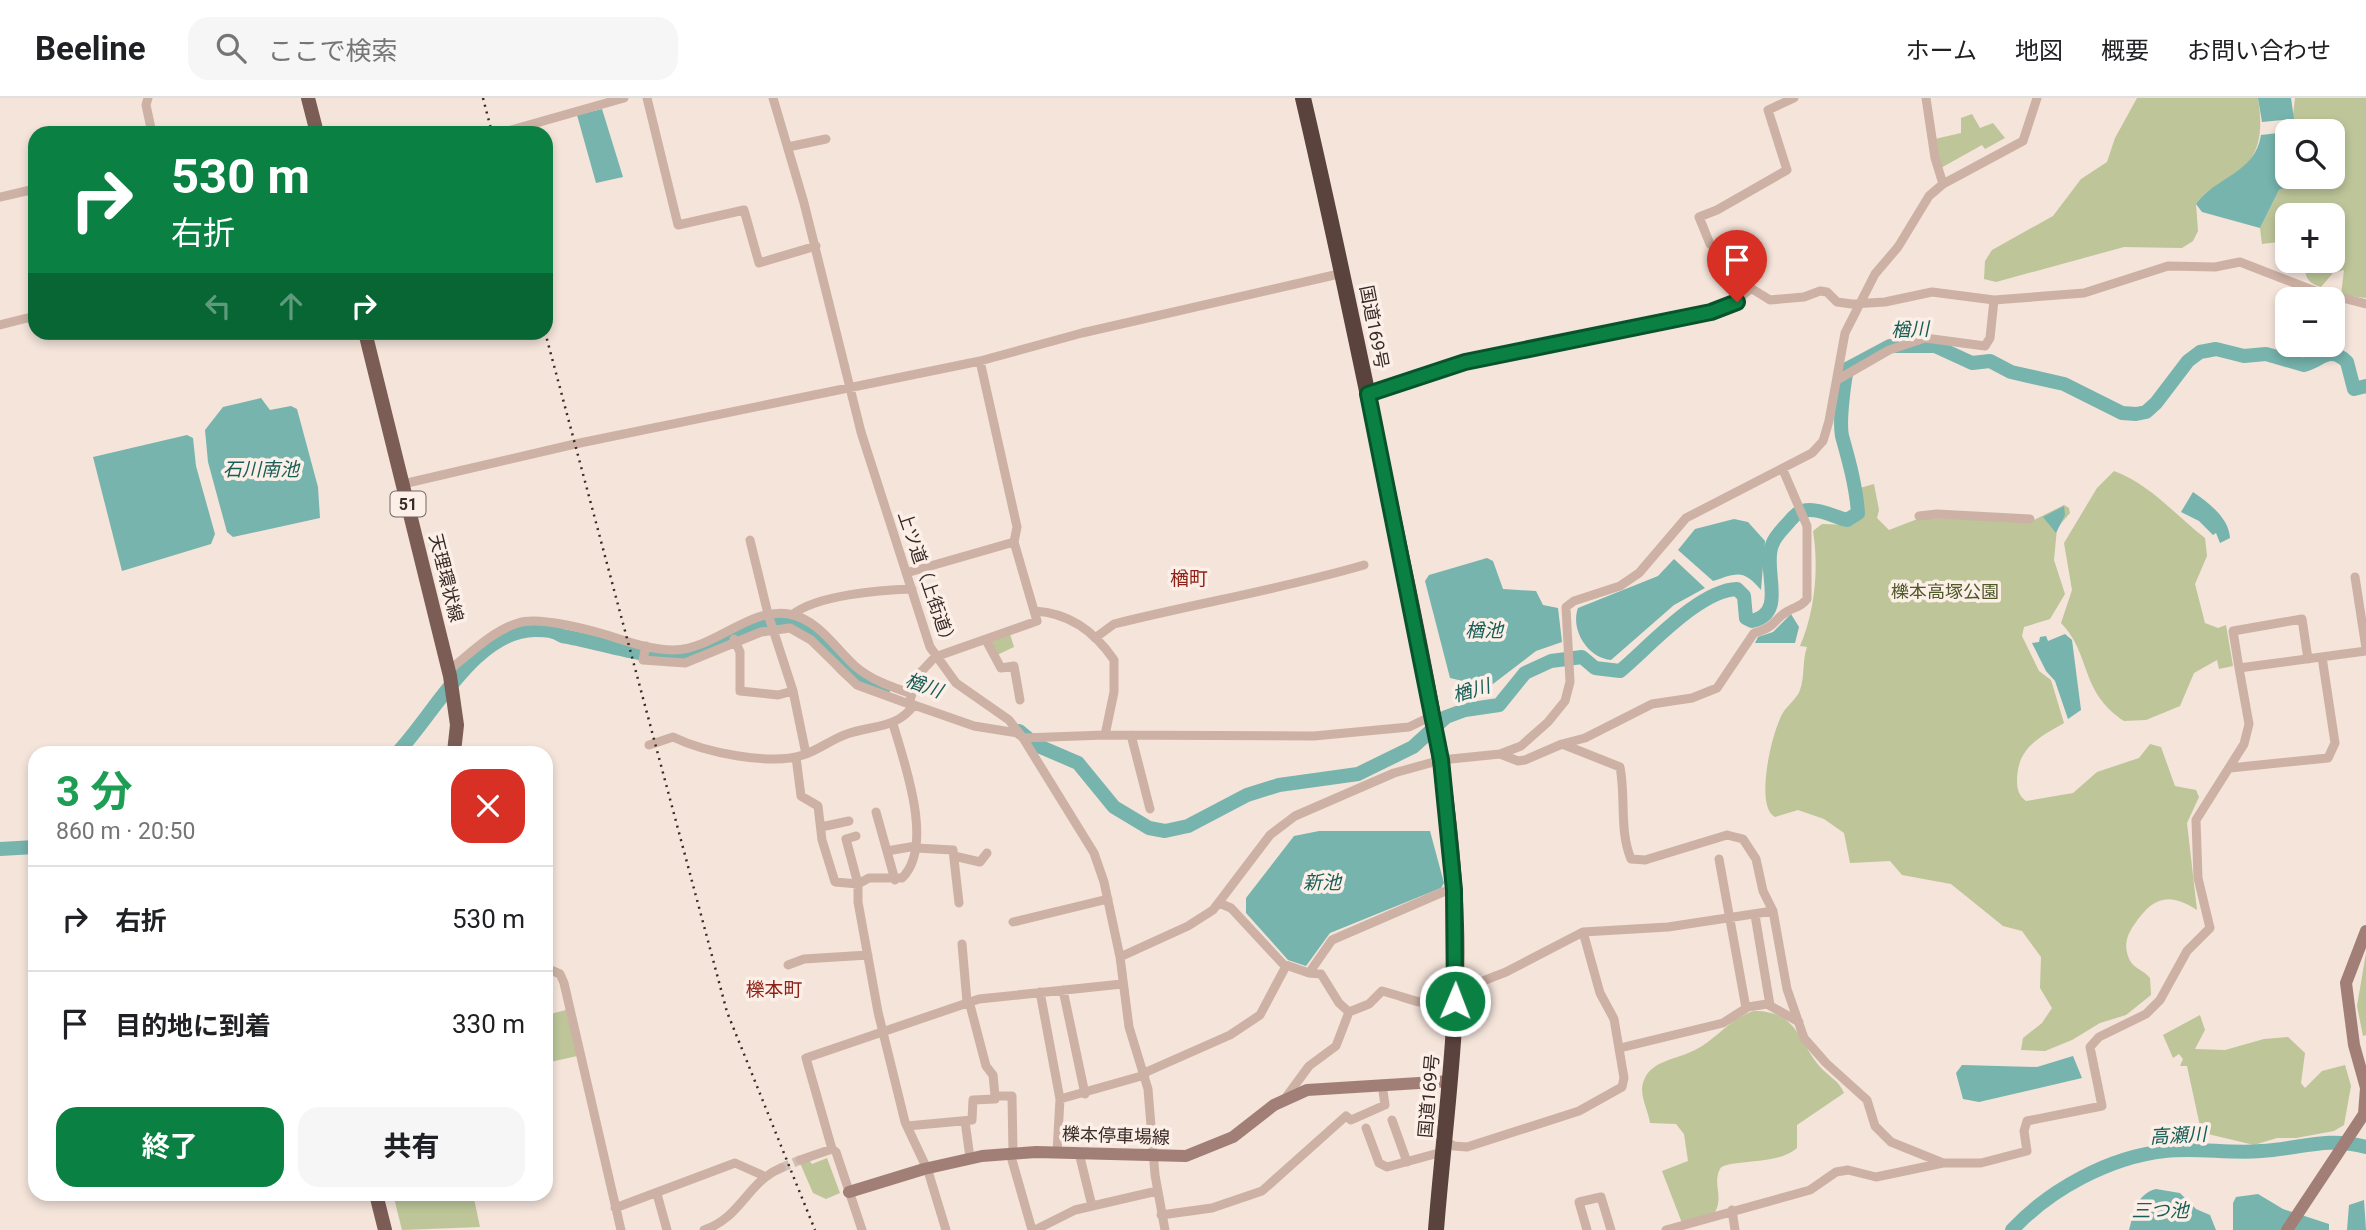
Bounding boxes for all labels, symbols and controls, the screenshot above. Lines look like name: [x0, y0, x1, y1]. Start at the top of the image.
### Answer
search box: [188, 17, 678, 80]
text: Beeline: [35, 29, 146, 68]
icon: search: [212, 29, 250, 67]
text: ここで検索: [268, 36, 398, 66]
text: ホーム: [1906, 37, 1977, 65]
text: 地図: [2015, 37, 2063, 65]
text: 概要: [2101, 37, 2149, 65]
text: お問い合わせ: [2187, 37, 2331, 65]
map controls: [2275, 119, 2345, 357]
button: search: [2275, 119, 2345, 189]
text: 530 m: [171, 148, 310, 205]
icon: right: [56, 154, 147, 245]
button: +: [2275, 203, 2345, 273]
text: 右折: [171, 214, 235, 252]
pin: [1707, 230, 1767, 302]
icon: arrive: [1718, 241, 1756, 279]
street label: 国道169号: [1356, 283, 1393, 370]
icon: left: [199, 287, 237, 325]
icon: ahead: [272, 287, 310, 325]
icon: right: [345, 287, 383, 325]
button: −: [2275, 287, 2345, 357]
water label: 楢川: [1891, 317, 1931, 342]
water label: 石川南池: [223, 458, 301, 481]
road number: 51: [390, 492, 426, 516]
street label: 上ツ道（上街道）: [894, 508, 961, 651]
street label: 天理環状線: [425, 532, 468, 624]
district label: 楢町: [1170, 567, 1208, 590]
park label: 櫟本高塚公園: [1891, 581, 1999, 602]
water label: 楢池: [1465, 619, 1505, 642]
water label: 楢川: [902, 668, 947, 703]
water label: 楢川: [1450, 674, 1494, 707]
text: 3 分: [56, 767, 133, 816]
button: close: [451, 769, 525, 843]
text: 860 m · 20:50: [56, 818, 195, 845]
water label: 新池: [1303, 871, 1343, 894]
icon: right: [56, 900, 94, 938]
text: 530 m: [452, 904, 525, 934]
text: 右折: [115, 906, 167, 936]
position arrow: [1418, 964, 1492, 1038]
district label: 櫟本町: [745, 978, 803, 1001]
icon: arrive: [56, 1005, 94, 1043]
text: 330 m: [452, 1009, 525, 1039]
text: 目的地に到着: [115, 1011, 271, 1041]
street label: 国道169号: [1414, 1053, 1443, 1139]
button: 終了: [56, 1107, 284, 1187]
button: 共有: [298, 1107, 525, 1187]
water label: 高瀬川: [2149, 1122, 2209, 1148]
street label: 櫟本停車場線: [1062, 1123, 1170, 1148]
water label: 三つ池: [2131, 1199, 2190, 1222]

